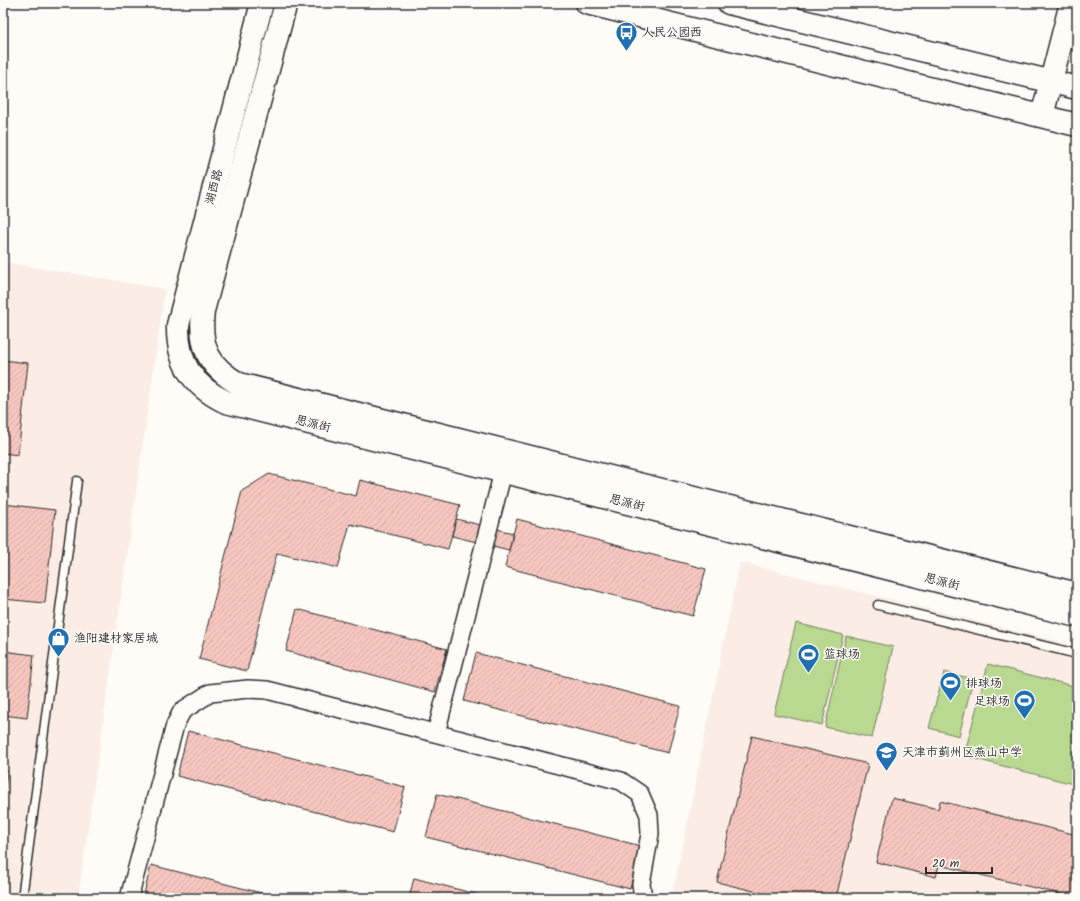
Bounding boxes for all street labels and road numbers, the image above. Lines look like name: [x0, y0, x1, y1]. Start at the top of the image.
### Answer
street label: 湖西路: [200, 167, 228, 207]
street label: 思源街: [293, 410, 333, 438]
street label: 思源街: [607, 489, 647, 517]
street label: 思源街: [922, 568, 962, 596]

